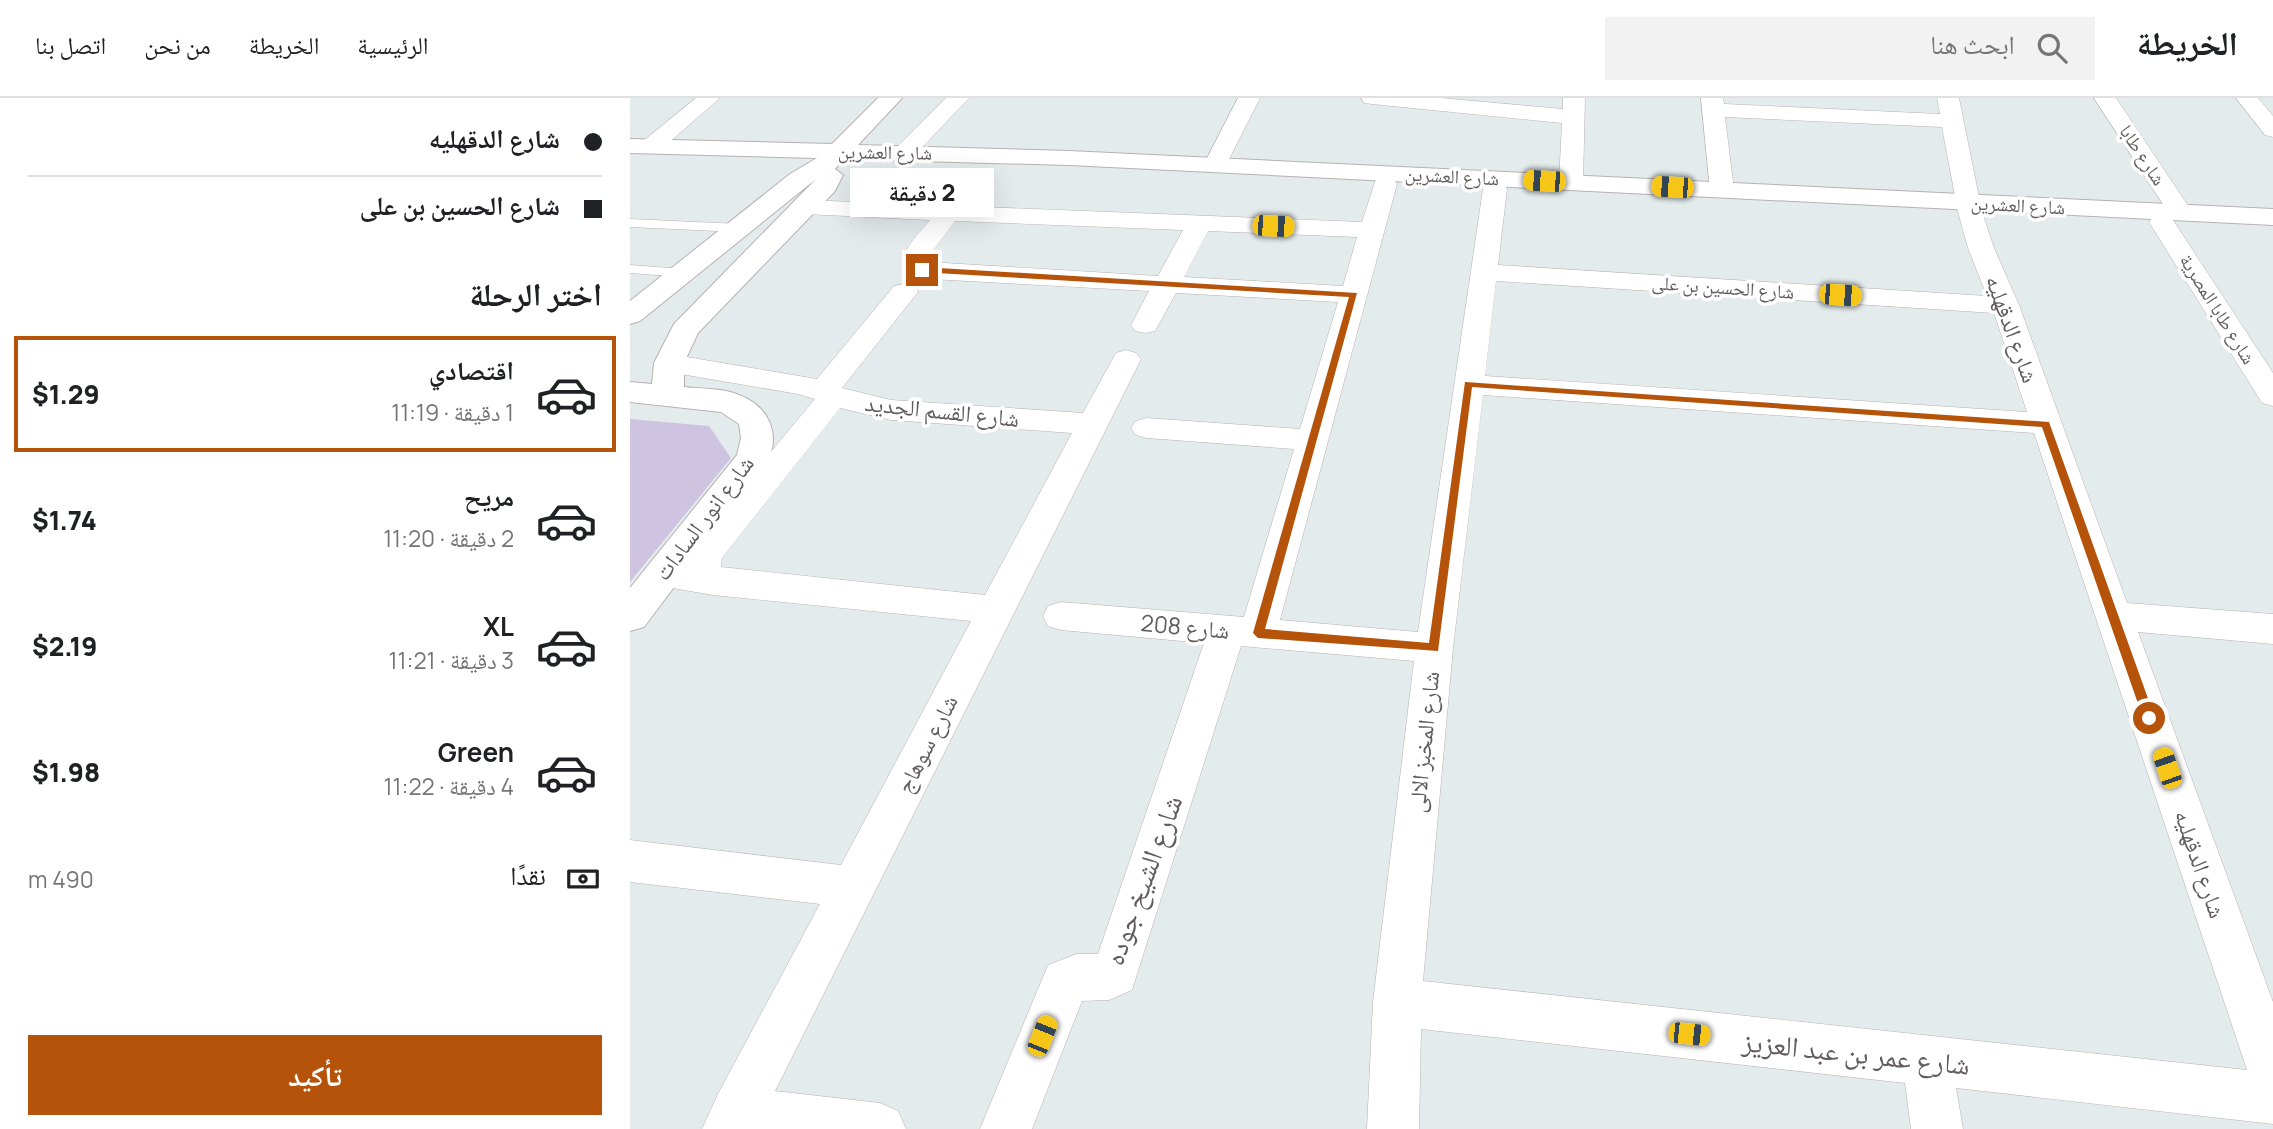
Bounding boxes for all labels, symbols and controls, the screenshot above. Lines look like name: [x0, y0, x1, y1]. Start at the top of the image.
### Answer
search box: [1605, 17, 2095, 80]
text: الخريطة: [2137, 20, 2238, 65]
text: ابحث هنا: [1930, 26, 2015, 62]
text: اتصل بنا: [35, 28, 106, 61]
text: من نحن: [144, 28, 211, 61]
text: الخريطة: [249, 28, 319, 61]
text: الرئيسية: [357, 28, 429, 61]
icon: search: [2033, 29, 2071, 67]
text: شارع الدقهليه: [429, 120, 560, 156]
street label: شارع طابا: [2114, 120, 2172, 190]
street label: شارع العشرين: [838, 138, 932, 166]
street label: شارع العشرين: [1404, 161, 1500, 191]
callout: 2 دقيقة: [850, 169, 994, 218]
car: [1523, 169, 1566, 193]
car: [1651, 175, 1694, 199]
text: 2 دقيقة: [889, 176, 955, 208]
text: شارع الحسين بن على: [360, 187, 560, 223]
street label: شارع العشرين: [1970, 190, 2066, 220]
car: [1252, 215, 1295, 237]
street label: شارع طابا المصرية: [2174, 249, 2262, 369]
route end: [906, 254, 938, 286]
street label: شارع الحسين بن على: [1651, 269, 1795, 305]
street label: شارع الدقهليه: [1979, 270, 2047, 387]
text: اختر الرحلة: [469, 272, 602, 316]
car: [1819, 283, 1862, 307]
text: اقتصادي: [429, 352, 514, 388]
icon: car: [535, 363, 598, 426]
text: $1.29: [32, 376, 100, 412]
street label: شارع القسم الجديد: [863, 386, 1021, 435]
text: 1 دقيقة · 11:19: [391, 396, 514, 428]
street label: شارع انور السادات: [646, 448, 761, 586]
text: مريح: [464, 478, 514, 514]
icon: car: [535, 489, 598, 552]
text: $1.74: [32, 502, 97, 538]
text: 2 دقيقة · 11:20: [383, 522, 514, 554]
street label: شارع 208: [1139, 606, 1231, 646]
text: XL: [483, 608, 514, 644]
icon: car: [535, 615, 598, 678]
text: $2.19: [32, 628, 98, 664]
text: 3 دقيقة · 11:21: [389, 644, 514, 676]
street label: شارع المخبز الالى: [1400, 670, 1446, 814]
street label: شارع سوهاج: [888, 689, 965, 798]
route start: [2133, 702, 2165, 734]
text: Green: [438, 734, 514, 770]
icon: car: [535, 741, 598, 804]
car: [2151, 745, 2184, 791]
text: $1.98: [32, 754, 100, 790]
text: 4 دقيقة · 11:22: [384, 770, 514, 802]
street label: شارع الشيخ جوده: [1094, 789, 1190, 970]
street label: شارع الدقهليه: [2168, 805, 2234, 922]
text: نقدًا: [510, 857, 546, 893]
icon: cash: [564, 860, 602, 898]
text: 490 m: [28, 863, 94, 895]
car: [1025, 1013, 1060, 1059]
car: [1668, 1021, 1711, 1047]
street label: شارع عمر بن عبد العزيز: [1739, 1021, 1972, 1083]
button: تأكيد: [28, 1035, 602, 1115]

